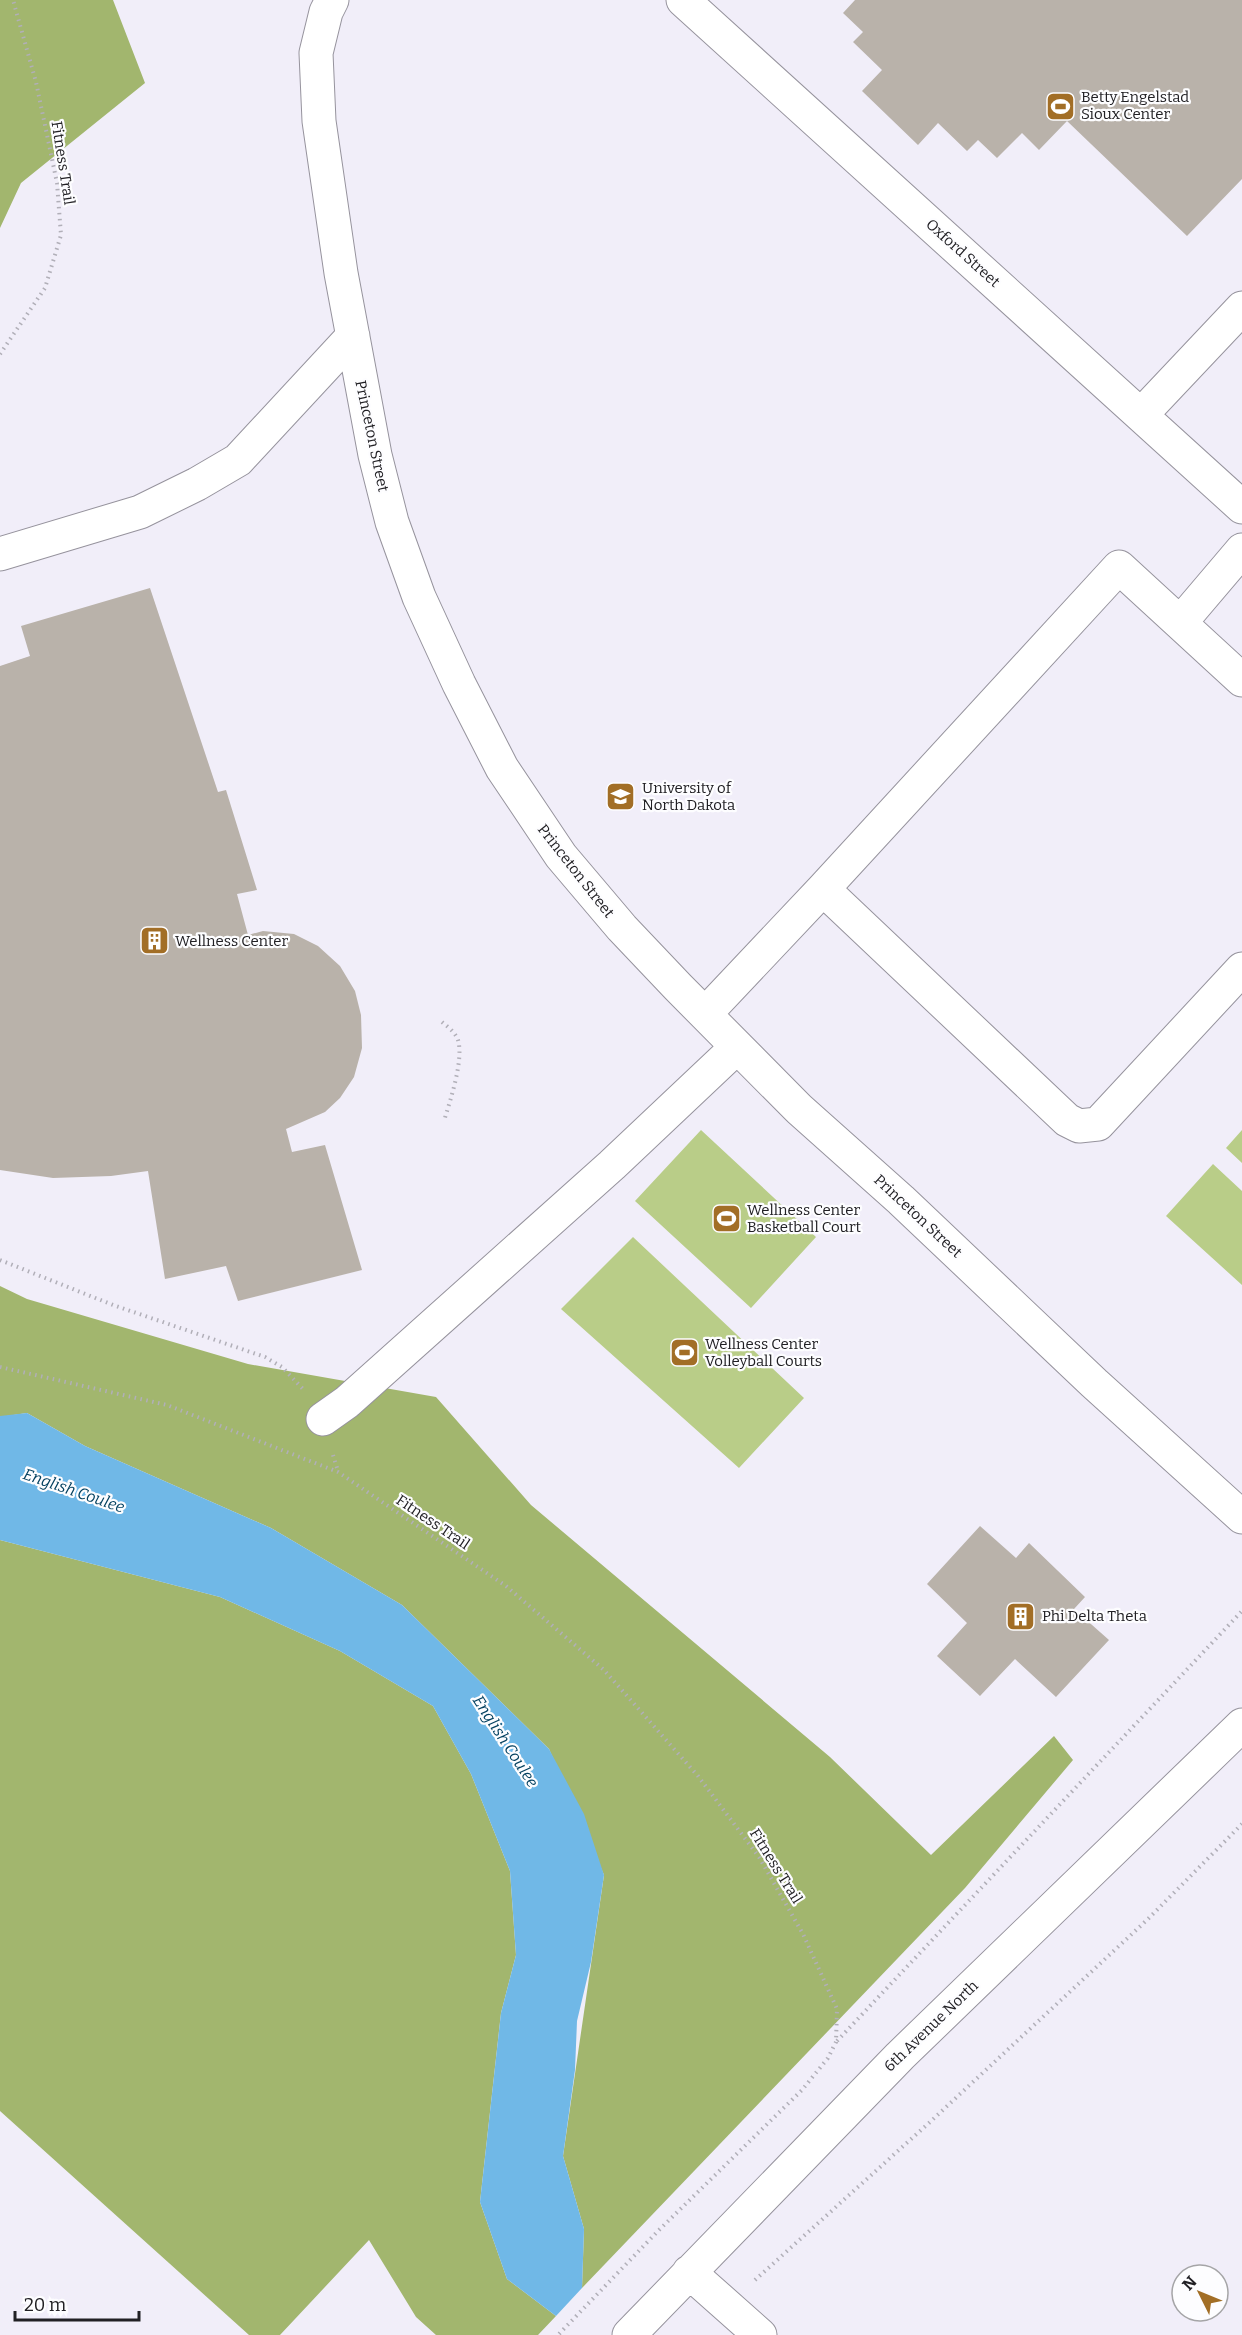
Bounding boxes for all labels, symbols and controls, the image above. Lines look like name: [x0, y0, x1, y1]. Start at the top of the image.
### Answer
place label: Betty Engelstad Sioux Center: [1081, 88, 1189, 123]
sports icon: Betty Engelstad Sioux Center: [1044, 90, 1076, 122]
street label: Fitness Trail: [47, 120, 79, 206]
street label: Oxford Street: [922, 215, 1004, 291]
street label: Princeton Street: [351, 379, 393, 494]
place label: University of North Dakota: [642, 779, 735, 814]
school or university icon: University of North Dakota: [605, 781, 637, 813]
street label: Princeton Street: [534, 821, 618, 922]
building icon: Wellness Center: [138, 925, 170, 957]
place label: Wellness Center: [175, 932, 289, 950]
street label: Princeton Street: [870, 1171, 966, 1262]
place label: Wellness Center Basketball Court: [747, 1201, 862, 1236]
sports icon: Wellness Center Basketball Court: [710, 1203, 742, 1235]
place label: Wellness Center Volleyball Courts: [705, 1335, 822, 1370]
sports icon: Wellness Center Volleyball Courts: [668, 1337, 700, 1369]
water label: English Coulee: [21, 1464, 127, 1517]
street label: Fitness Trail: [393, 1491, 473, 1553]
building icon: Phi Delta Theta: [1005, 1600, 1037, 1632]
place label: Phi Delta Theta: [1042, 1607, 1147, 1625]
water label: English Coulee: [469, 1692, 542, 1791]
street label: Fitness Trail: [746, 1825, 806, 1907]
street label: 6th Avenue North: [880, 1976, 982, 2075]
north arrow: [1170, 2263, 1230, 2323]
text: N: [1178, 2272, 1201, 2294]
scale bar: [15, 2284, 140, 2322]
text: 20 m: [24, 2294, 66, 2316]

